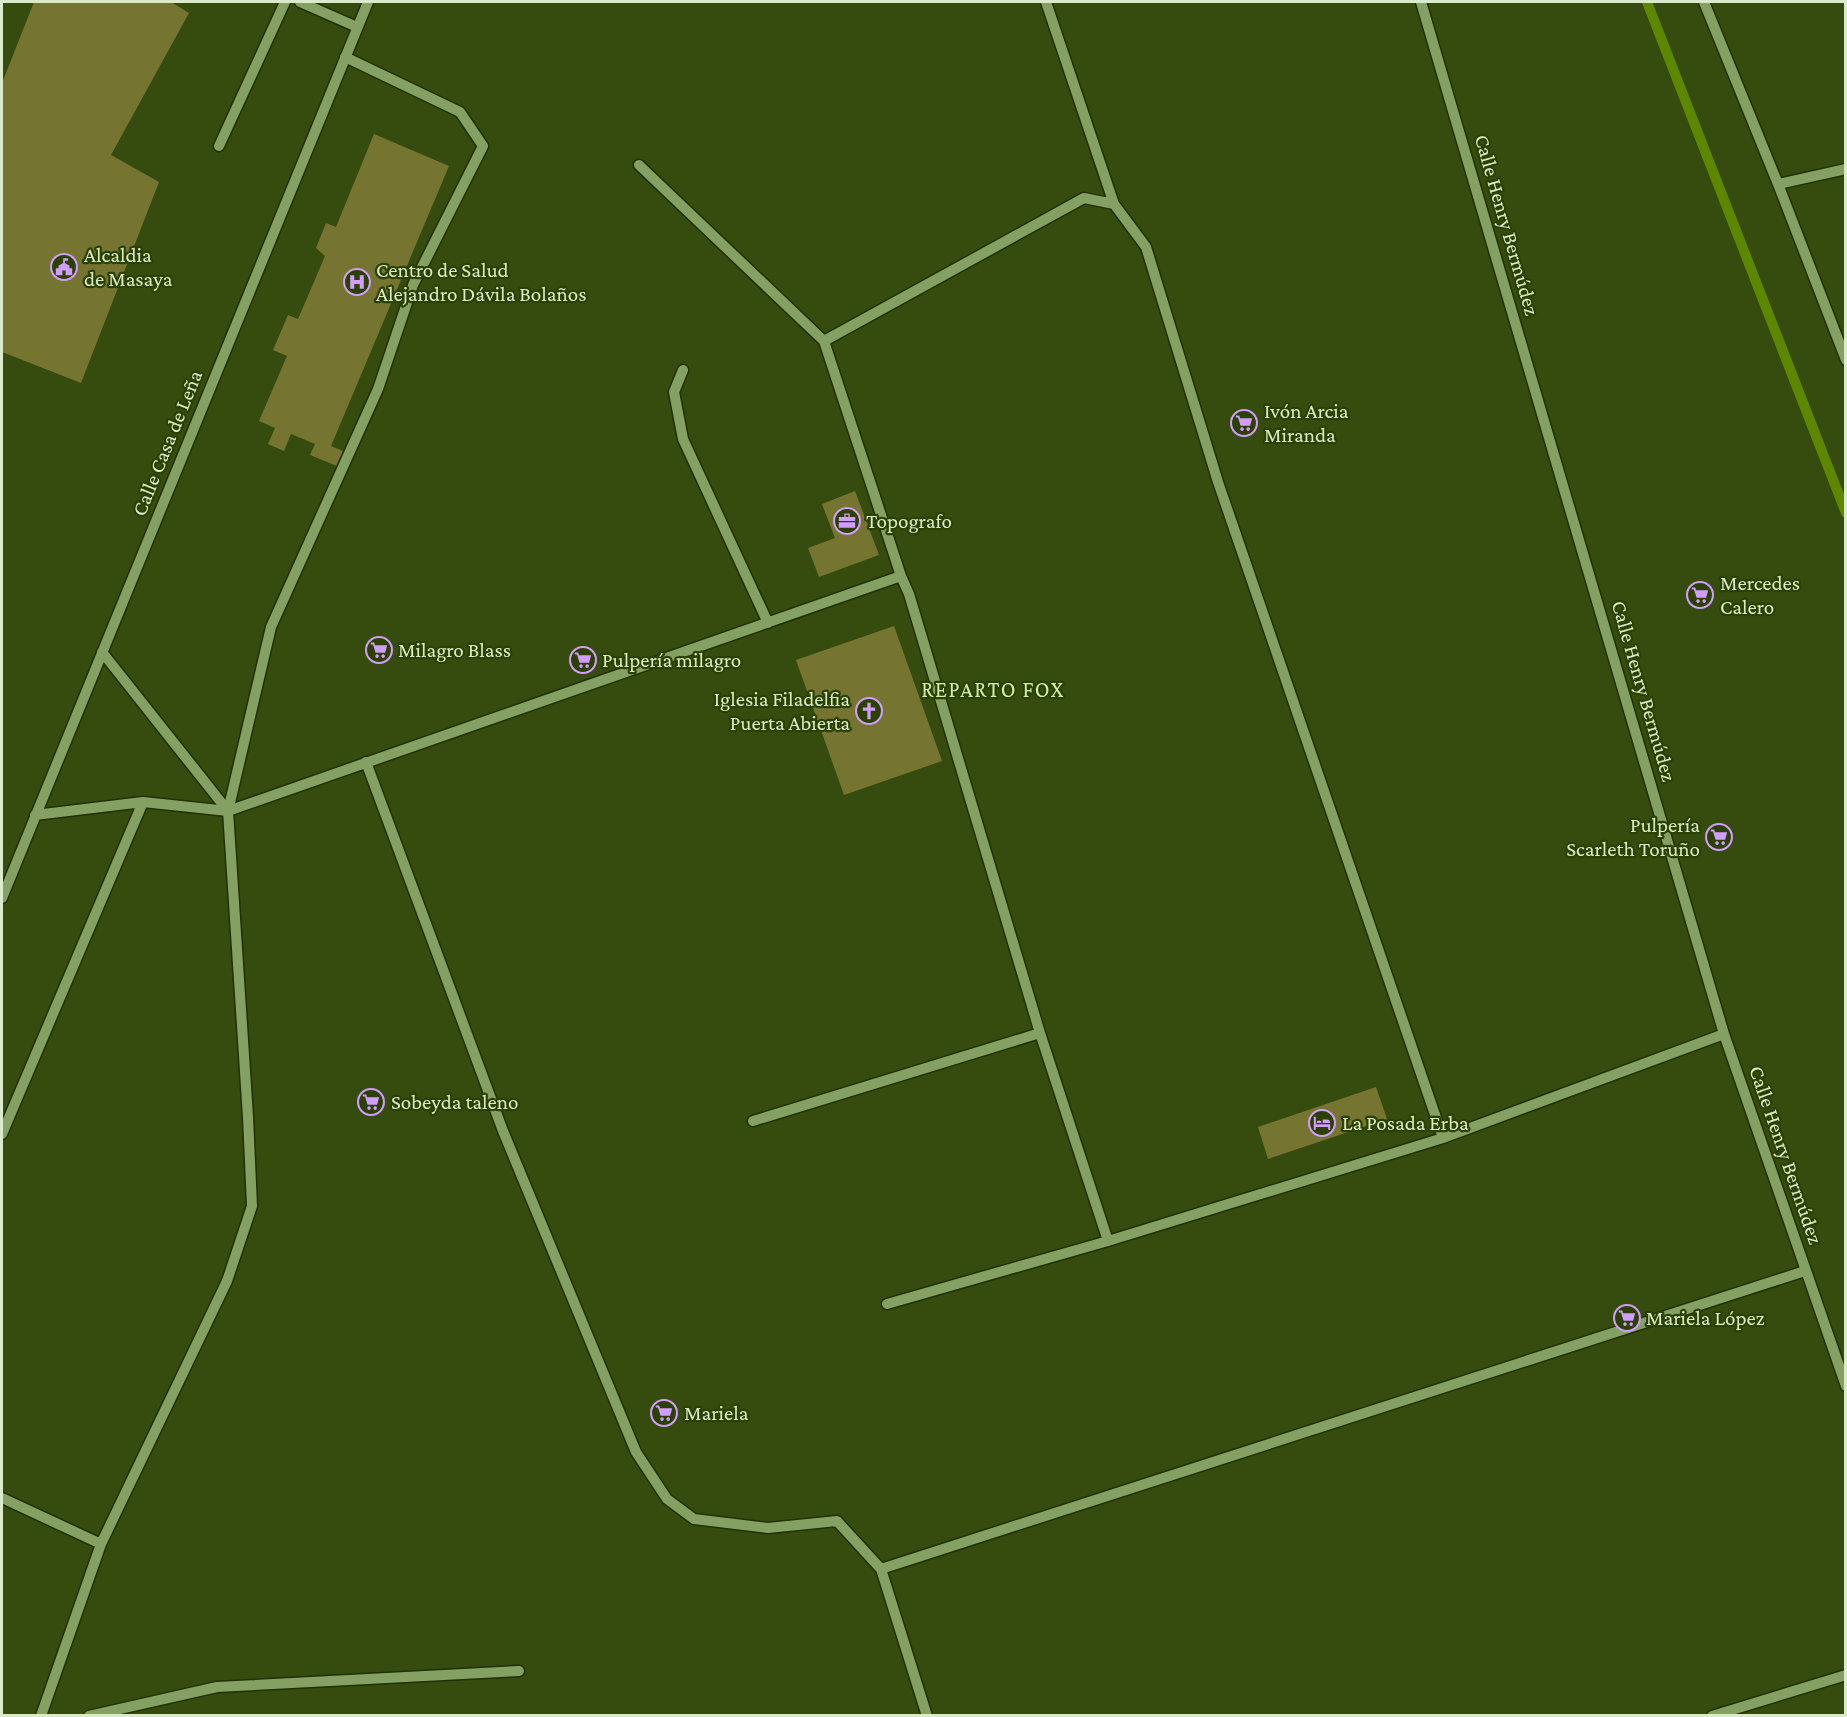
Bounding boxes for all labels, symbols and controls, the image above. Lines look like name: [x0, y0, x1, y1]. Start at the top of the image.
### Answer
street label: Calle Henry Bermúdez: [1470, 132, 1544, 318]
place label: Alcaldia de Masaya: [84, 243, 173, 291]
public building icon: Alcaldia de Masaya: [49, 252, 79, 282]
place label: Centro de Salud Alejandro Dávila Bolaños: [376, 258, 586, 306]
hospital icon: Centro de Salud Alejandro Dávila Bolaños: [342, 267, 372, 297]
street label: Calle Casa de Leña: [127, 366, 207, 519]
place label: Ivón Arcia Miranda: [1264, 399, 1349, 447]
supermarket icon: Ivón Arcia Miranda: [1229, 408, 1259, 438]
office icon: Topografo: [832, 506, 862, 536]
place label: Topografo: [866, 509, 952, 533]
place label: Mercedes Calero: [1720, 571, 1800, 619]
supermarket icon: Mercedes Calero: [1685, 580, 1715, 610]
street label: Calle Henry Bermúdez: [1607, 598, 1681, 784]
supermarket icon: Milagro Blass: [364, 635, 394, 665]
place label: Milagro Blass: [398, 638, 511, 662]
supermarket icon: Pulpería milagro: [568, 645, 598, 675]
place label: Pulpería milagro: [602, 648, 741, 672]
district label: REPARTO FOX: [921, 677, 1065, 702]
place label: Iglesia Filadelfia Puerta Abierta: [714, 687, 850, 735]
church icon: Iglesia Filadelfia Puerta Abierta: [854, 696, 884, 726]
place label: Pulpería Scarleth Toruño: [1566, 813, 1700, 861]
supermarket icon: Pulpería Scarleth Toruño: [1704, 822, 1734, 852]
street label: Calle Henry Bermúdez: [1744, 1063, 1828, 1247]
supermarket icon: Sobeyda taleno: [356, 1087, 386, 1117]
place label: Sobeyda taleno: [391, 1090, 518, 1114]
hotel icon: La Posada Erba: [1307, 1108, 1337, 1138]
place label: La Posada Erba: [1342, 1111, 1469, 1135]
supermarket icon: Mariela López: [1612, 1303, 1642, 1333]
place label: Mariela López: [1646, 1306, 1765, 1330]
supermarket icon: Mariela: [649, 1398, 679, 1428]
place label: Mariela: [684, 1401, 749, 1425]

